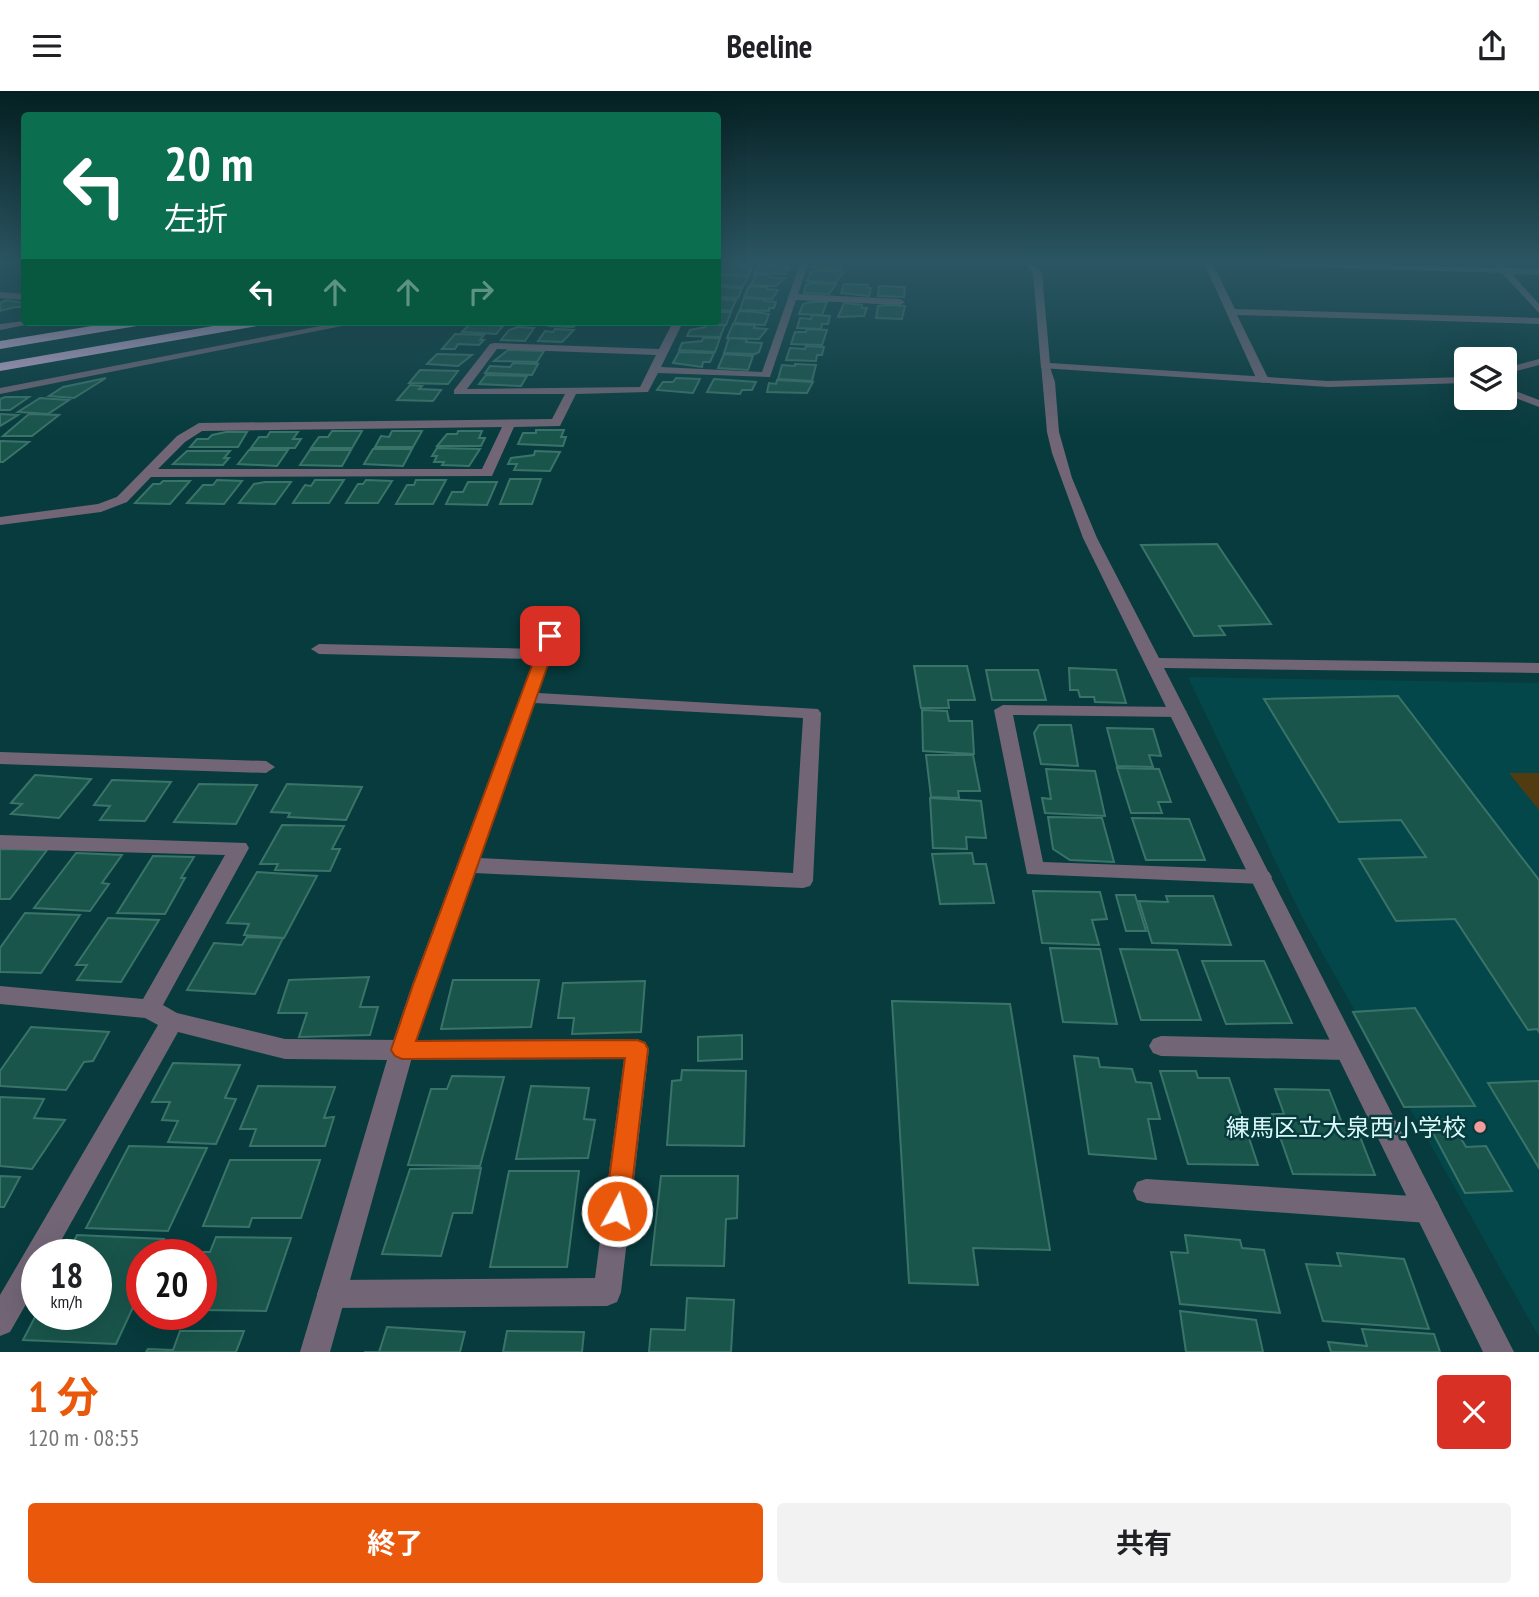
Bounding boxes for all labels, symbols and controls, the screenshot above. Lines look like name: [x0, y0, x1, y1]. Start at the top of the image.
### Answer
text: Beeline: [726, 25, 813, 67]
icon: menu: [28, 27, 66, 65]
icon: share: [1473, 27, 1511, 65]
text: 20 m: [164, 131, 253, 195]
icon: left: [49, 140, 140, 231]
text: 左折: [164, 197, 228, 239]
icon: left: [243, 273, 281, 311]
icon: ahead: [316, 273, 354, 311]
icon: ahead: [389, 273, 427, 311]
icon: right: [462, 273, 500, 311]
map controls: [1454, 347, 1517, 410]
button: layers: [1454, 347, 1517, 410]
pin: [520, 606, 580, 666]
icon: arrive: [531, 617, 569, 655]
place label: 練馬区立大泉西小学校: [1226, 1112, 1466, 1143]
marker: 練馬区立大泉西小学校: [1472, 1119, 1488, 1135]
position arrow: [580, 1174, 654, 1248]
speed limit sign: 20: [126, 1239, 217, 1330]
text: 18: [50, 1252, 83, 1298]
text: km/h: [51, 1290, 82, 1313]
text: 1 分: [28, 1369, 99, 1424]
button: close: [1437, 1375, 1511, 1449]
text: 120 m · 08:55: [28, 1423, 140, 1452]
button: 終了: [28, 1503, 763, 1583]
button: 共有: [777, 1503, 1511, 1583]

